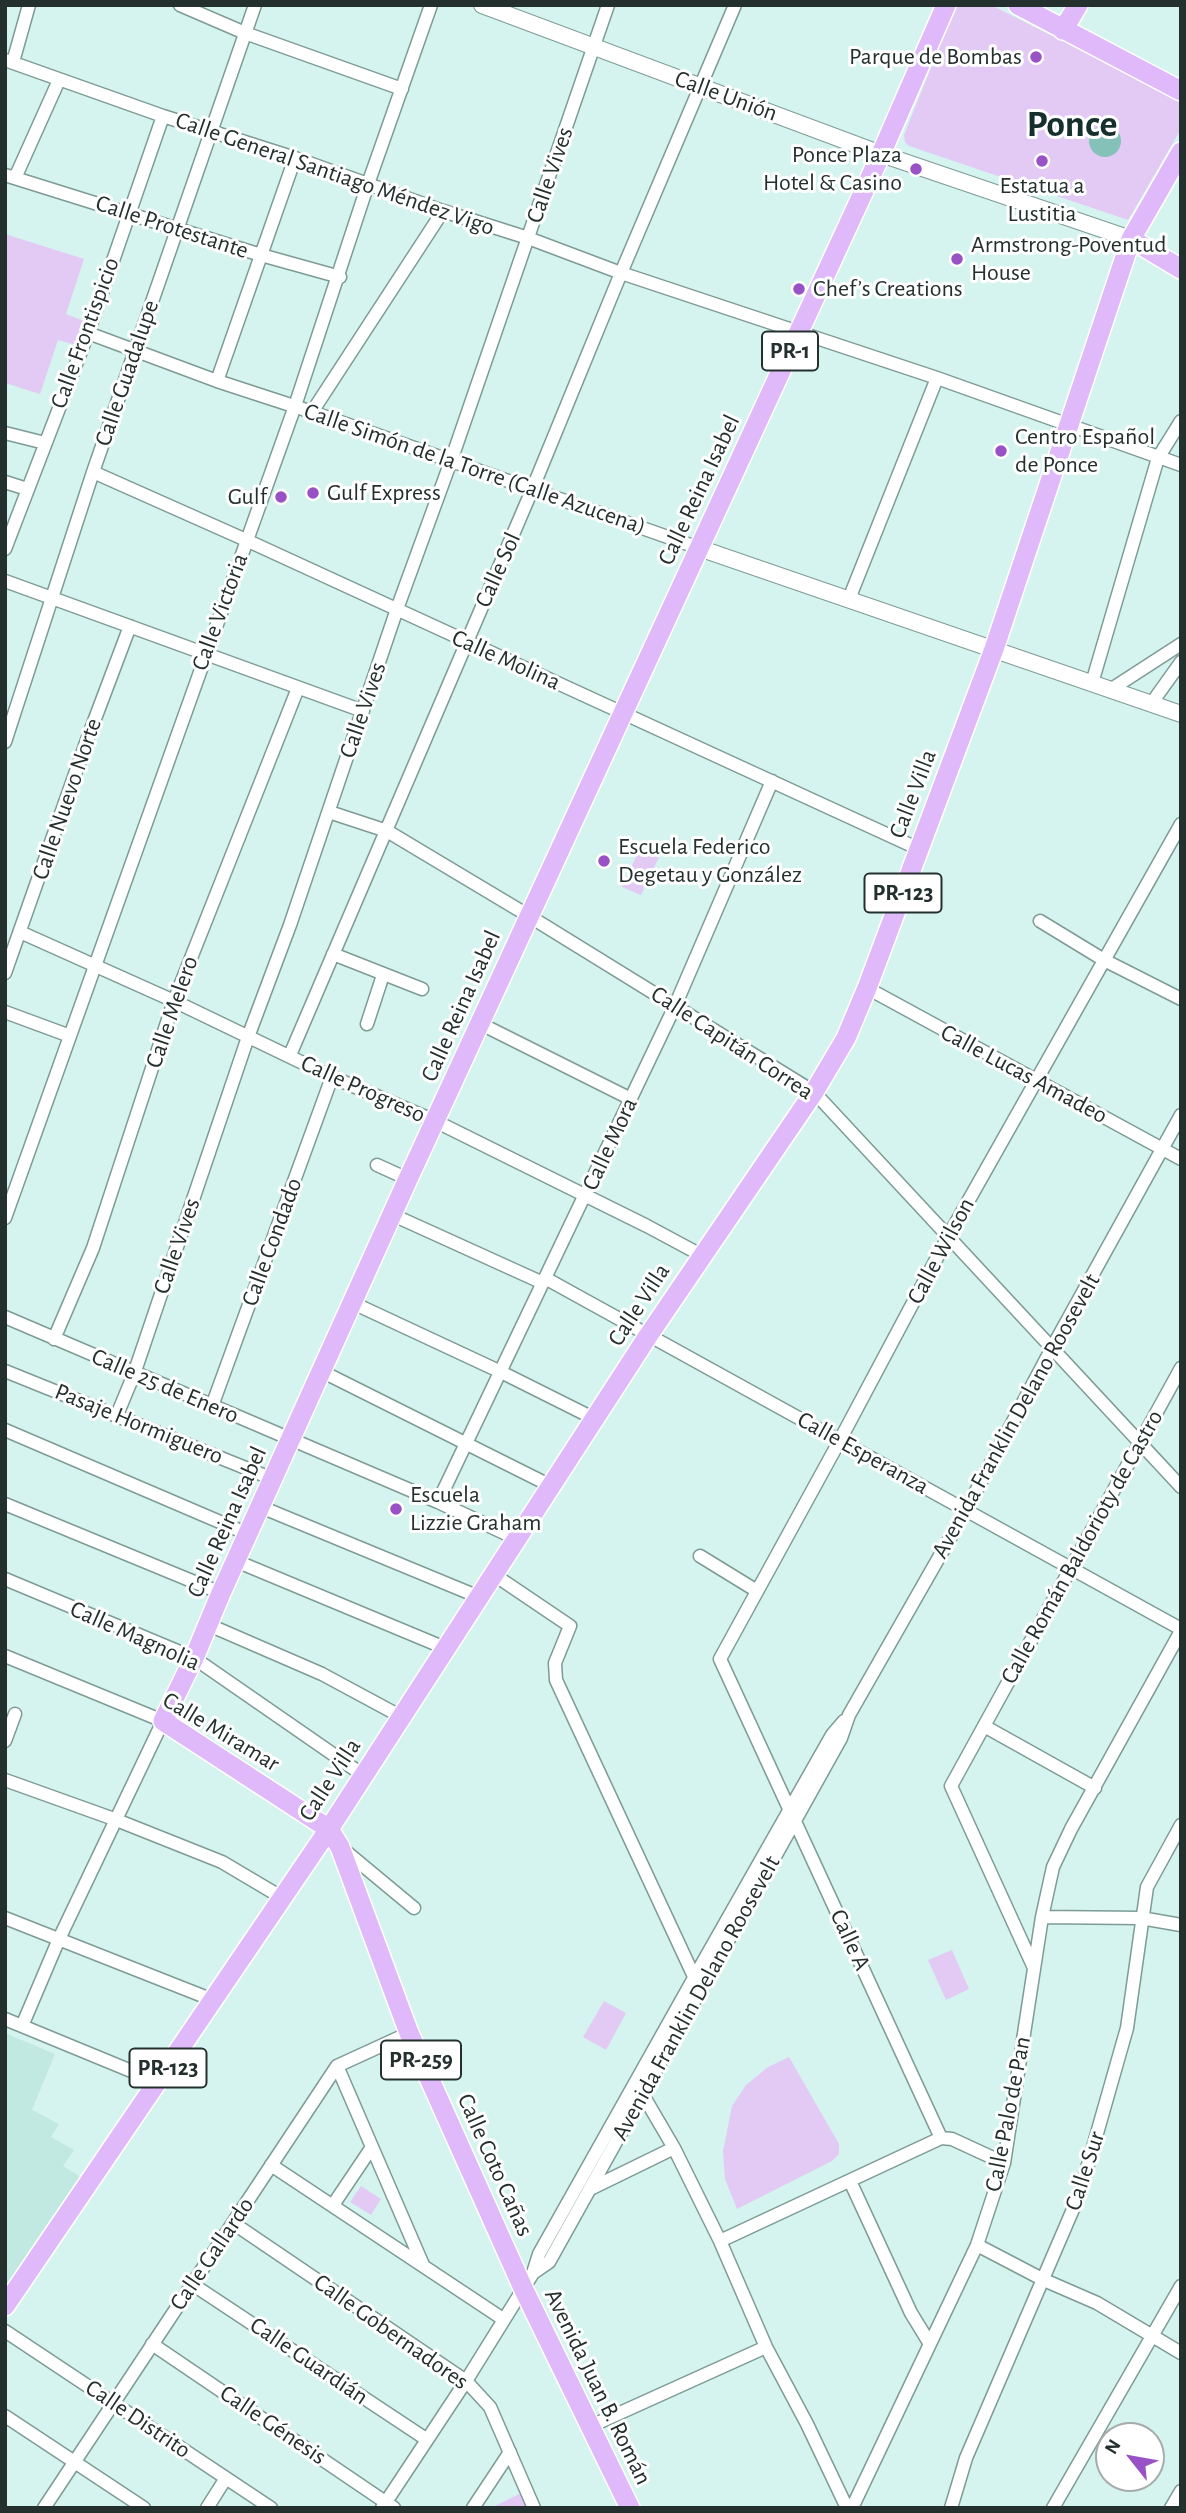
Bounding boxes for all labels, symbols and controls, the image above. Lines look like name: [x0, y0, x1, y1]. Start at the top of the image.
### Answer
place label: Parque de Bombas: [849, 43, 1022, 71]
marker: Parque de Bombas: [1028, 49, 1044, 65]
street label: Calle Unión: [671, 64, 781, 128]
district label: Ponce: [1026, 102, 1118, 148]
street label: Calle General Santiago Méndez Vigo: [172, 106, 498, 242]
street label: Calle Vives: [520, 123, 580, 227]
place label: Ponce Plaza Hotel & Casino: [763, 141, 902, 197]
marker: Estatua a Lustitia: [1034, 153, 1050, 169]
marker: Ponce Plaza Hotel & Casino: [908, 161, 924, 177]
place label: Estatua a Lustitia: [999, 172, 1085, 228]
street label: Calle Protestante: [92, 189, 252, 265]
place label: Armstrong-Poventud House: [971, 231, 1167, 287]
marker: Armstrong-Poventud House: [949, 251, 965, 267]
street label: Calle Frontispicio: [44, 253, 126, 413]
place label: Chef’s Creations: [813, 275, 963, 303]
marker: Chef’s Creations: [791, 281, 807, 297]
street label: Calle Guadalupe: [89, 296, 165, 450]
road number: PR-1: [762, 332, 818, 370]
street label: Calle Simón de la Torre (Calle Azucena): [300, 397, 650, 541]
street label: Calle Reina Isabel: [652, 410, 746, 570]
place label: Centro Español de Ponce: [1015, 423, 1155, 479]
marker: Centro Español de Ponce: [993, 443, 1009, 459]
place label: Gulf Express: [327, 479, 441, 507]
place label: Gulf: [228, 483, 267, 511]
marker: Gulf Express: [305, 485, 321, 501]
marker: Gulf: [273, 489, 289, 505]
street label: Calle Sol: [469, 528, 527, 612]
street label: Calle Victoria: [186, 549, 254, 675]
street label: Calle Molina: [447, 623, 565, 697]
street label: Calle Vives: [333, 658, 393, 762]
street label: Calle Nuevo Norte: [26, 714, 108, 884]
street label: Calle Villa: [883, 746, 943, 842]
place label: Escuela Federico Degetau y González: [618, 833, 802, 889]
marker: Escuela Federico Degetau y González: [596, 853, 612, 869]
road number: PR-123: [864, 874, 942, 912]
street label: Calle Reina Isabel: [415, 926, 507, 1086]
street label: Calle Melero: [139, 952, 205, 1072]
street label: Calle Capitán Correa: [645, 980, 819, 1106]
street label: Calle Lucas Amadeo: [936, 1018, 1112, 1130]
street label: Calle Progreso: [296, 1049, 430, 1129]
street label: Calle Mora: [576, 1093, 644, 1195]
street label: Calle Condado: [236, 1174, 308, 1310]
street label: Calle Wilson: [901, 1193, 981, 1309]
street label: Calle Vives: [147, 1194, 207, 1298]
street label: Calle Villa: [602, 1258, 676, 1352]
street label: Avenida Franklin Delano Roosevelt: [926, 1269, 1106, 1563]
street label: Calle 25 de Enero: [87, 1342, 243, 1430]
street label: Pasaje Hormiguero: [51, 1377, 227, 1471]
street label: Calle Esperanza: [792, 1405, 934, 1501]
street label: Calle Román Baldorioty de Castro: [995, 1405, 1169, 1689]
street label: Calle Reina Isabel: [181, 1442, 273, 1602]
place label: Escuela Lizzie Graham: [410, 1481, 541, 1537]
marker: Escuela Lizzie Graham: [388, 1501, 404, 1517]
street label: Calle Magnolia: [66, 1595, 204, 1677]
street label: Calle Miramar: [157, 1686, 285, 1778]
street label: Calle Villa: [293, 1733, 367, 1827]
street label: Avenida Franklin Delano Roosevelt: [606, 1851, 786, 2145]
street label: Calle A: [823, 1905, 877, 1975]
street label: Calle Palo de Pan: [979, 2034, 1037, 2194]
road number: PR-259: [381, 2040, 461, 2080]
road number: PR-123: [130, 2048, 206, 2088]
street label: Calle Coto Cañas: [451, 2089, 539, 2241]
street label: Calle Sur: [1059, 2128, 1111, 2214]
street label: Calle Gallardo: [164, 2192, 260, 2316]
street label: Calle Gobernadores: [308, 2268, 474, 2396]
street label: Avenida Juan B. Román: [538, 2284, 658, 2490]
street label: Calle Guardián: [244, 2311, 374, 2411]
street label: Calle Distrito: [80, 2373, 196, 2465]
street label: Calle Génesis: [214, 2379, 332, 2471]
north arrow: [1095, 2422, 1165, 2492]
text: N: [1102, 2436, 1125, 2458]

